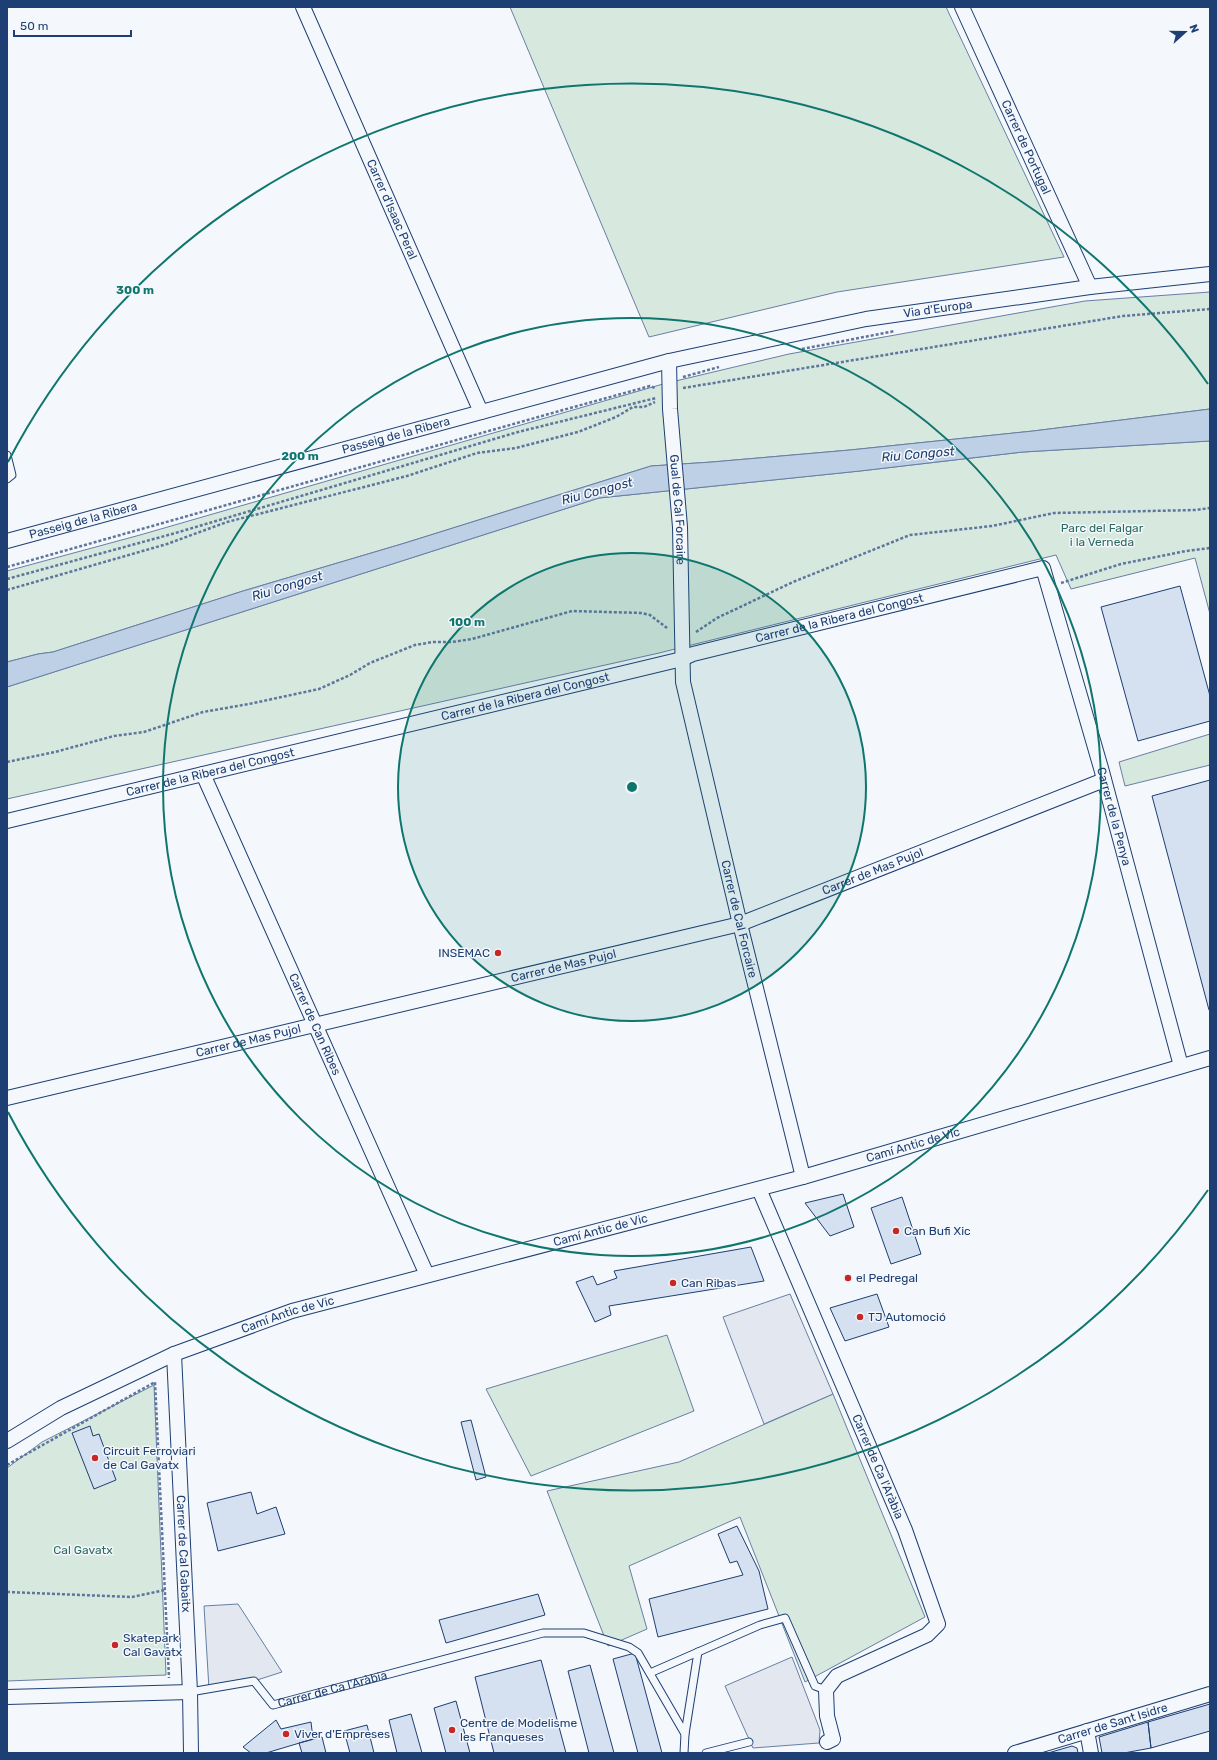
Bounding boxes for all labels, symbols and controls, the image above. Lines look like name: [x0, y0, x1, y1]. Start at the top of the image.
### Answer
scale bar: [14, 12, 131, 38]
north arrow: [1165, 12, 1205, 52]
text: 50 m: [20, 19, 48, 33]
text: N: [1186, 23, 1201, 35]
street label: Carrer de Portugal: [998, 98, 1054, 197]
street label: Carrer d'Isaac Peral: [364, 157, 420, 262]
text: 300 m: [116, 283, 154, 297]
street label: Via d'Europa: [902, 297, 973, 321]
street label: Passeig de la Ribera: [340, 414, 451, 457]
water label: Riu Congost: [881, 443, 956, 466]
text: 200 m: [281, 449, 319, 463]
street label: Gual de Cal Forcaire: [667, 454, 688, 565]
water label: Riu Congost: [560, 474, 636, 509]
street label: Passeig de la Ribera: [28, 499, 139, 542]
park label: Parc del Falgar i la Verneda: [1061, 521, 1144, 549]
water label: Riu Congost: [250, 568, 326, 605]
street label: Carrer de la Ribera del Congost: [754, 591, 925, 645]
text: 100 m: [449, 615, 485, 629]
street label: Carrer de la Ribera del Congost: [440, 670, 611, 724]
street label: Carrer de la Ribera del Congost: [125, 745, 296, 799]
street label: Carrer de la Penya: [1094, 766, 1134, 867]
centre of rings: [625, 780, 639, 794]
street label: Carrer de Mas Pujol: [820, 845, 925, 898]
street label: Carrer de Cal Forcaire: [718, 859, 760, 979]
place label: INSEMAC: [438, 946, 490, 960]
street label: Carrer de Mas Pujol: [510, 947, 618, 985]
marker: INSEMAC: [493, 948, 503, 958]
street label: Carrer de Can Ribes: [286, 971, 344, 1077]
street label: Carrer de Mas Pujol: [194, 1021, 302, 1060]
street label: Camí Antic de Vic: [864, 1124, 962, 1165]
street label: Camí Antic de Vic: [552, 1211, 650, 1249]
place label: Can Bufi Xic: [904, 1224, 971, 1238]
marker: Can Bufi Xic: [891, 1226, 901, 1236]
place label: el Pedregal: [856, 1271, 918, 1285]
marker: el Pedregal: [843, 1273, 853, 1283]
place label: Can Ribas: [681, 1276, 736, 1290]
marker: Can Ribas: [668, 1278, 678, 1288]
street label: Camí Antic de Vic: [239, 1293, 336, 1336]
place label: TJ Automoció: [868, 1310, 946, 1324]
marker: TJ Automoció: [855, 1312, 865, 1322]
street label: Carrer de Ca l'Aràbia: [849, 1412, 906, 1521]
place label: Circuit Ferroviari de Cal Gavatx: [103, 1444, 196, 1472]
marker: Circuit Ferroviari de Cal Gavatx: [90, 1453, 100, 1463]
street label: Carrer de Cal Gabaitx: [174, 1495, 193, 1613]
park label: Cal Gavatx: [53, 1543, 113, 1557]
place label: Skatepark Cal Gavatx: [123, 1631, 183, 1659]
marker: Skatepark Cal Gavatx: [110, 1640, 120, 1650]
street label: Carrer de Ca l'Aràbia: [276, 1668, 389, 1710]
street label: Carrer de Sant Isidre: [1056, 1700, 1169, 1747]
place label: Centre de Modelisme les Franqueses: [460, 1716, 577, 1744]
marker: Centre de Modelisme les Franqueses: [447, 1725, 457, 1735]
place label: Viver d'Empreses: [294, 1727, 390, 1741]
marker: Viver d'Empreses: [281, 1729, 291, 1739]

